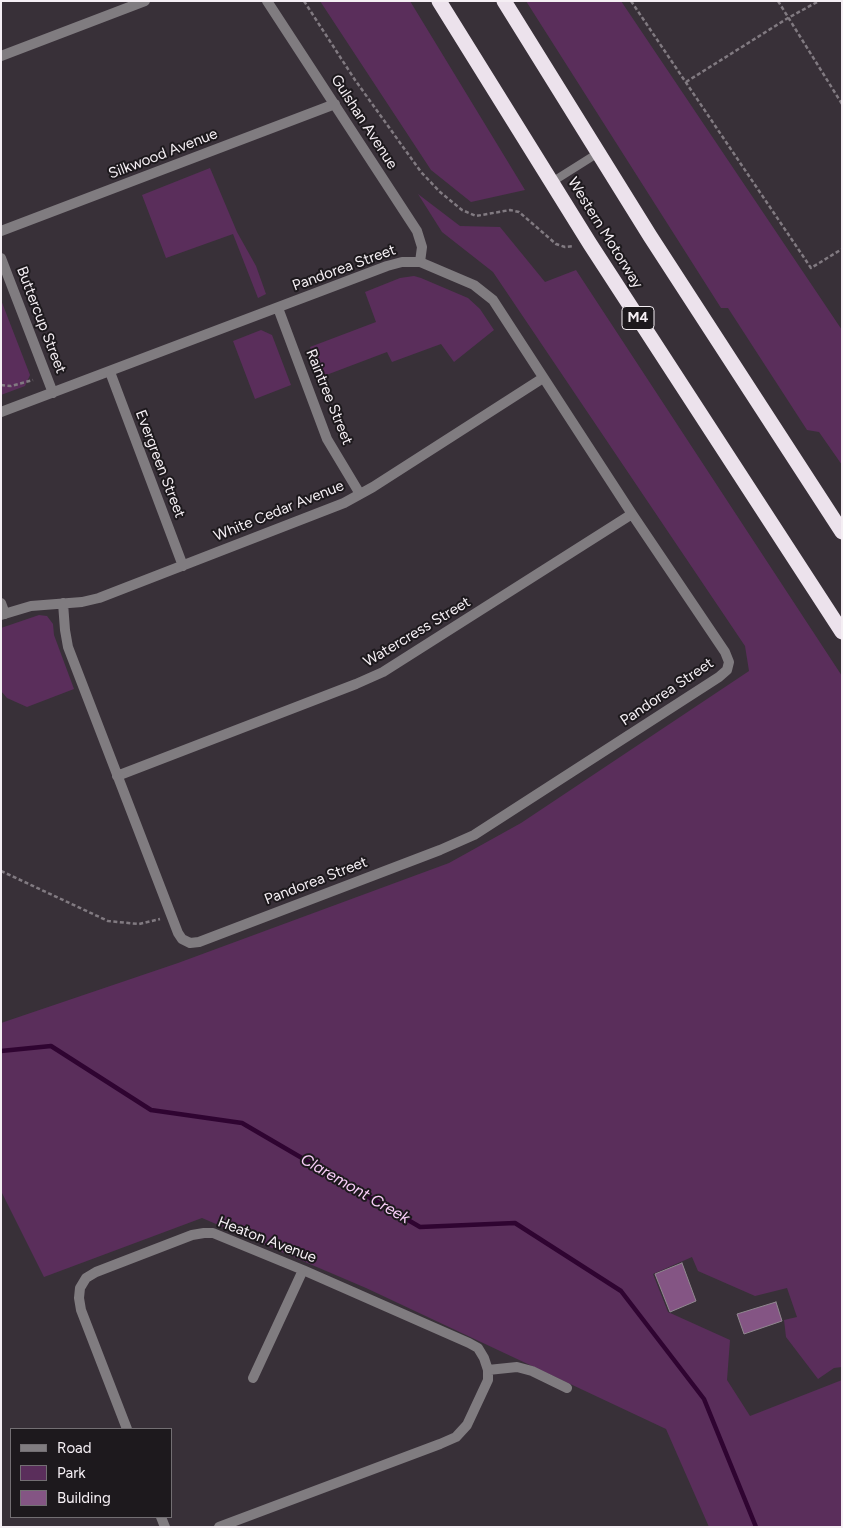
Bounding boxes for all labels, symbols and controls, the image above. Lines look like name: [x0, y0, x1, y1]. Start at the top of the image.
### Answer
street label: Gulshan Avenue: [327, 71, 401, 173]
street label: Silkwood Avenue: [106, 125, 220, 183]
street label: Western Motorway: [564, 174, 646, 292]
street label: Pandorea Street: [290, 241, 398, 295]
street label: Buttercup Street: [12, 264, 70, 376]
road number: M4: [622, 306, 654, 330]
street label: Raintree Street: [302, 346, 356, 448]
street label: Evergreen Street: [131, 408, 189, 520]
street label: White Cedar Avenue: [211, 477, 347, 545]
street label: Watercress Street: [360, 593, 474, 671]
street label: Pandorea Street: [617, 654, 717, 730]
street label: Pandorea Street: [262, 853, 370, 909]
water label: Claremont Creek: [297, 1150, 413, 1228]
street label: Heaton Avenue: [215, 1213, 319, 1267]
legend: [10, 1428, 172, 1518]
text: Road: [57, 1439, 92, 1457]
text: Park: [57, 1464, 86, 1482]
text: Building: [57, 1489, 111, 1507]

